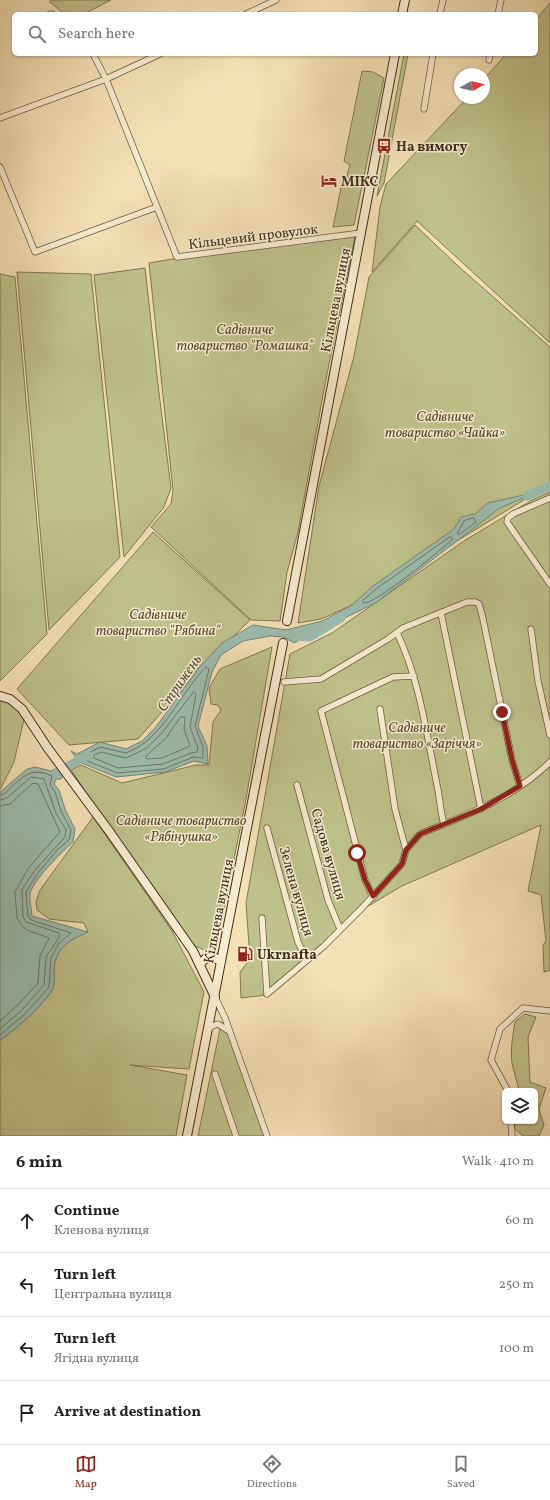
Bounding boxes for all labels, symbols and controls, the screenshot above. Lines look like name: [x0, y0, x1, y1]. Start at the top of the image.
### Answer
search box: [12, 12, 538, 56]
icon: search: [26, 23, 48, 45]
text: Search here: [58, 24, 135, 45]
north arrow: [454, 68, 490, 104]
bus stop icon: На вимогу: [375, 137, 393, 155]
place label: На вимогу: [396, 138, 467, 157]
hotel icon: МІКС: [320, 172, 338, 190]
place label: МІКС: [341, 173, 379, 192]
street label: Кільцевий провулок: [187, 220, 320, 255]
street label: Кільцева вулиця: [317, 246, 356, 354]
park label: Садівниче товариство "Ромашка": [177, 321, 315, 356]
park label: Садівниче товариство «Чайка»: [385, 408, 505, 443]
park label: Садівниче товариство "Рябина": [96, 606, 221, 641]
water label: Стрижень: [153, 651, 208, 717]
route end: [493, 703, 511, 721]
park label: Садівниче товариство «Заріччя»: [352, 719, 482, 754]
street label: Садова вулиця: [305, 807, 350, 902]
park label: Садівниче товариство «Рябінушка»: [116, 812, 247, 847]
street label: Зелена вулиця: [274, 844, 318, 939]
route start: [348, 844, 366, 862]
street label: Кільцева вулиця: [200, 857, 239, 965]
fuel station icon: Ukrnafta: [236, 945, 254, 963]
place label: Ukrnafta: [257, 946, 317, 965]
map controls: [502, 1088, 538, 1124]
button: layers: [502, 1088, 538, 1124]
text: 6 min: [16, 1151, 62, 1174]
text: Walk · 410 m: [462, 1153, 534, 1171]
text: Continue: [54, 1201, 119, 1222]
icon: ahead: [16, 1210, 38, 1232]
text: 60 m: [506, 1212, 534, 1230]
text: Кленова вулиця: [54, 1222, 149, 1240]
text: Turn left: [54, 1265, 116, 1286]
icon: left: [16, 1274, 38, 1296]
text: 250 m: [499, 1276, 534, 1294]
text: Центральна вулиця: [54, 1286, 172, 1304]
text: Turn left: [54, 1329, 116, 1350]
icon: left: [16, 1338, 38, 1360]
text: 100 m: [499, 1340, 534, 1358]
text: Ягідна вулиця: [54, 1350, 139, 1368]
icon: arrive: [16, 1402, 38, 1424]
text: Arrive at destination: [54, 1402, 201, 1423]
tab: Map: [75, 1453, 97, 1492]
tab: Directions: [247, 1453, 297, 1492]
tab: Saved: [447, 1453, 475, 1492]

